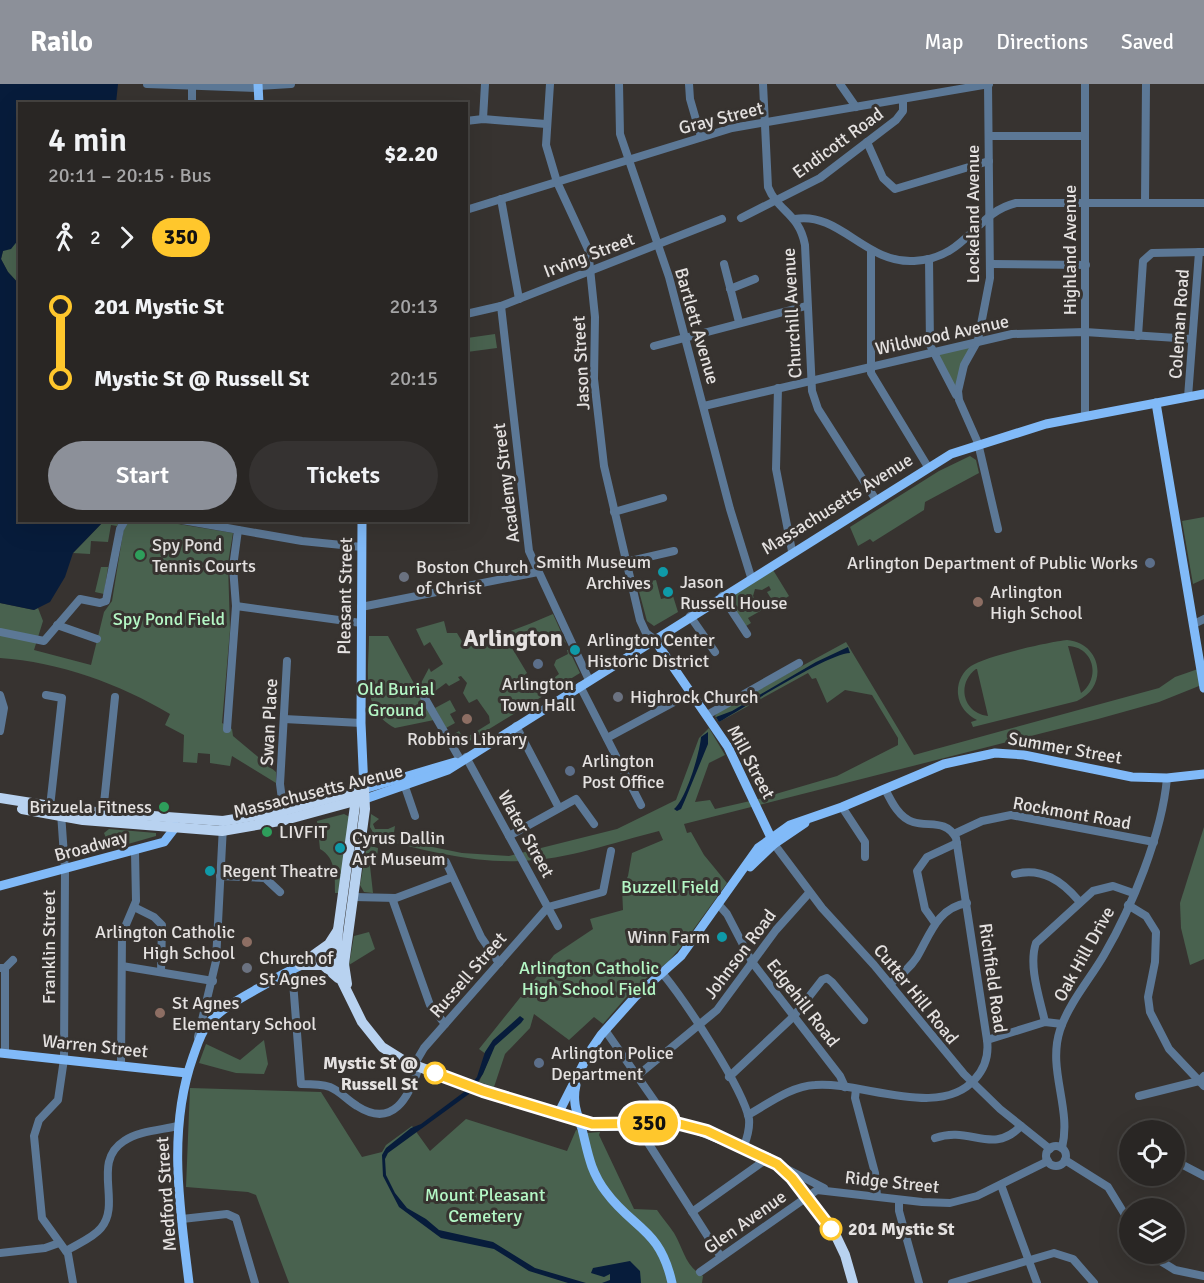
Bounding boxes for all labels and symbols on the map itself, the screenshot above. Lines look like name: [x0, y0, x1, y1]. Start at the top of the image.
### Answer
street label: Gray Street: [676, 97, 766, 139]
street label: Endicott Road: [788, 103, 888, 183]
street label: Lockeland Avenue: [962, 145, 984, 283]
street label: Highland Avenue: [1059, 185, 1081, 315]
street label: Irving Street: [540, 228, 638, 282]
street label: Churchill Avenue: [778, 247, 806, 379]
street label: Bartlett Avenue: [670, 265, 724, 387]
street label: Coleman Road: [1164, 268, 1194, 380]
street label: Wildwood Avenue: [873, 310, 1011, 360]
street label: Jason Street: [568, 315, 594, 411]
street label: Academy Street: [488, 422, 524, 544]
street label: Massachusetts Avenue: [757, 449, 917, 559]
place label: Spy Pond Tennis Courts: [152, 534, 256, 577]
street label: Pleasant Street: [333, 537, 357, 655]
marker: Spy Pond Tennis Courts: [133, 548, 147, 562]
place label: Smith Museum Archives: [536, 551, 651, 594]
place label: Arlington Department of Public Works: [847, 552, 1138, 574]
place label: Boston Church of Christ: [416, 556, 528, 599]
marker: Arlington Department of Public Works: [1143, 556, 1157, 570]
marker: Smith Museum Archives: [656, 565, 670, 579]
marker: Boston Church of Christ: [397, 570, 411, 584]
place label: Jason Russell House: [680, 571, 788, 614]
place label: Arlington High School: [990, 581, 1083, 624]
marker: Jason Russell House: [661, 585, 675, 599]
marker: Arlington High School: [971, 595, 985, 609]
park label: Spy Pond Field: [113, 608, 225, 630]
district label: Arlington: [463, 623, 563, 653]
place label: Arlington Center Historic District: [587, 629, 715, 672]
marker: Arlington Center Historic District: [568, 643, 582, 657]
marker: Arlington Town Hall: [531, 657, 545, 671]
place label: Arlington Town Hall: [501, 673, 575, 716]
street label: Swan Place: [256, 678, 282, 766]
park label: Old Burial Ground: [357, 678, 435, 721]
place label: Highrock Church: [630, 686, 759, 708]
marker: Highrock Church: [611, 690, 625, 704]
marker: Robbins Library: [460, 712, 474, 726]
street label: Mill Street: [722, 721, 780, 803]
street label: Summer Street: [1006, 727, 1124, 769]
place label: Robbins Library: [407, 728, 528, 750]
place label: Arlington Post Office: [582, 750, 664, 793]
street label: Massachusetts Avenue: [231, 759, 405, 823]
marker: Arlington Post Office: [563, 764, 577, 778]
street label: Water Street: [493, 787, 559, 881]
street label: Rockmont Road: [1011, 792, 1133, 834]
place label: Brizuela Fitness: [29, 796, 152, 818]
marker: Brizuela Fitness: [157, 800, 171, 814]
place label: LIVFIT: [279, 821, 328, 843]
marker: LIVFIT: [260, 825, 274, 839]
street label: Broadway: [52, 826, 131, 866]
place label: Cyrus Dallin Art Museum: [352, 827, 446, 870]
marker: Cyrus Dallin Art Museum: [333, 841, 347, 855]
place label: Regent Theatre: [222, 860, 338, 882]
marker: Regent Theatre: [203, 864, 217, 878]
park label: Buzzell Field: [621, 876, 719, 898]
street label: Franklin Street: [38, 890, 60, 1004]
street label: Oak Hill Drive: [1049, 903, 1119, 1005]
street label: Johnson Road: [699, 905, 781, 1003]
place label: Arlington Catholic High School: [95, 921, 235, 964]
street label: Richfield Road: [974, 922, 1012, 1034]
place label: Winn Farm: [627, 926, 710, 948]
street label: Russell Street: [425, 928, 511, 1022]
marker: Winn Farm: [715, 930, 729, 944]
marker: Arlington Catholic High School: [240, 935, 254, 949]
street label: Cutter Hill Road: [869, 939, 963, 1049]
place label: Church of St Agnes: [259, 947, 334, 990]
street label: Edgehill Road: [762, 955, 844, 1051]
park label: Arlington Catholic High School Field: [519, 957, 659, 1000]
marker: Church of St Agnes: [240, 961, 254, 975]
place label: St Agnes Elementary School: [172, 992, 317, 1035]
marker: St Agnes Elementary School: [153, 1006, 167, 1020]
street label: Warren Street: [41, 1030, 149, 1062]
place label: Arlington Police Department: [551, 1042, 674, 1085]
place label: Mystic St @ Russell St: [323, 1052, 418, 1095]
marker: Arlington Police Department: [532, 1056, 546, 1070]
marker: Mystic St @ Russell St: [424, 1062, 446, 1084]
line badge: 350: [614, 1104, 684, 1142]
street label: Medford Street: [151, 1136, 181, 1252]
street label: Ridge Street: [844, 1166, 940, 1198]
park label: Mount Pleasant Cemetery: [425, 1184, 545, 1227]
street label: Glen Avenue: [699, 1186, 791, 1258]
marker: 201 Mystic St: [820, 1218, 842, 1240]
place label: 201 Mystic St: [848, 1218, 955, 1240]

